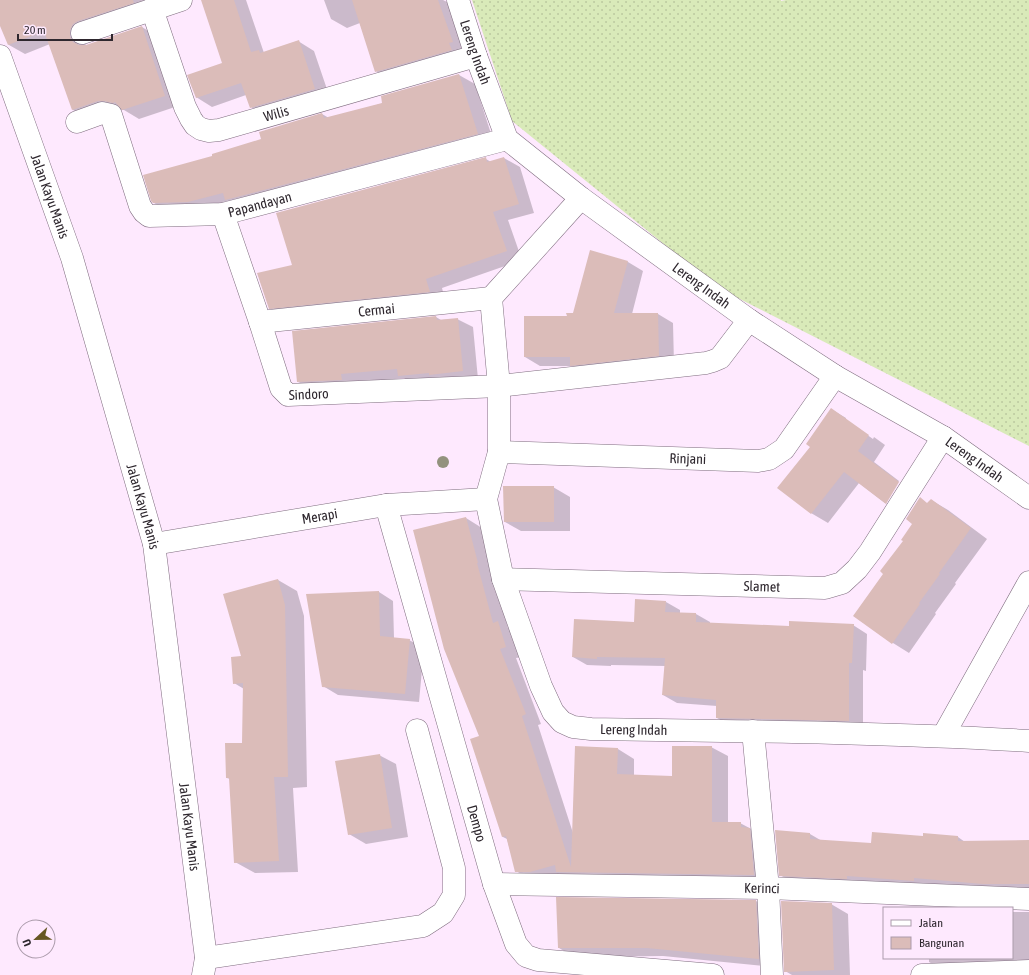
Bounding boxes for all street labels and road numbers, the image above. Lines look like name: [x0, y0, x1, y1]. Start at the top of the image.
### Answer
street label: Lereng Indah: [457, 18, 494, 87]
street label: Wilis: [262, 102, 291, 125]
street label: Jalan Kayu Manis: [28, 152, 72, 241]
street label: Papandayan: [226, 188, 293, 220]
street label: Lereng Indah: [670, 259, 733, 312]
street label: Cermai: [357, 300, 395, 320]
street label: Sindoro: [288, 385, 329, 403]
street label: Lereng Indah: [942, 433, 1007, 485]
street label: Rinjani: [669, 450, 707, 467]
street label: Jalan Kayu Manis: [123, 462, 163, 550]
street label: Merapi: [301, 505, 339, 527]
street label: Slamet: [743, 578, 780, 595]
street label: Lereng Indah: [600, 721, 667, 738]
street label: Jalan Kayu Manis: [176, 782, 203, 872]
street label: Dempo: [464, 803, 490, 844]
street label: Kerinci: [744, 880, 780, 896]

